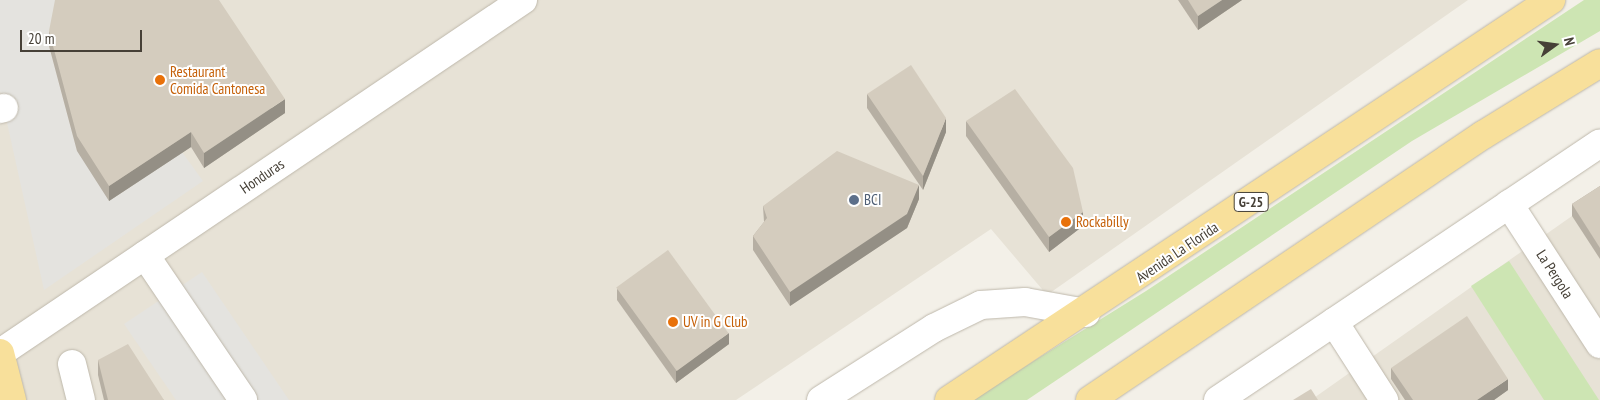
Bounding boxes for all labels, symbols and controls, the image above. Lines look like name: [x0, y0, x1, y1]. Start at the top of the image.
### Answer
scale bar: [22, 20, 145, 52]
north arrow: [1530, 20, 1580, 70]
text: 20 m: [28, 29, 54, 48]
text: N: [1560, 36, 1579, 47]
place label: Restaurant Comida Cantonesa: [170, 62, 265, 97]
marker: Restaurant Comida Cantonesa: [154, 74, 166, 86]
street label: Honduras: [237, 155, 287, 197]
road number: G-25: [1234, 190, 1268, 213]
place label: BCI: [864, 191, 881, 209]
marker: BCI: [848, 194, 860, 206]
place label: Rockabilly: [1076, 213, 1129, 231]
marker: Rockabilly: [1060, 216, 1072, 228]
street label: Avenida La Florida: [1132, 218, 1222, 286]
street label: La Pergola: [1533, 246, 1577, 302]
place label: UV in G Club: [683, 313, 748, 331]
marker: UV in G Club: [667, 316, 679, 328]

